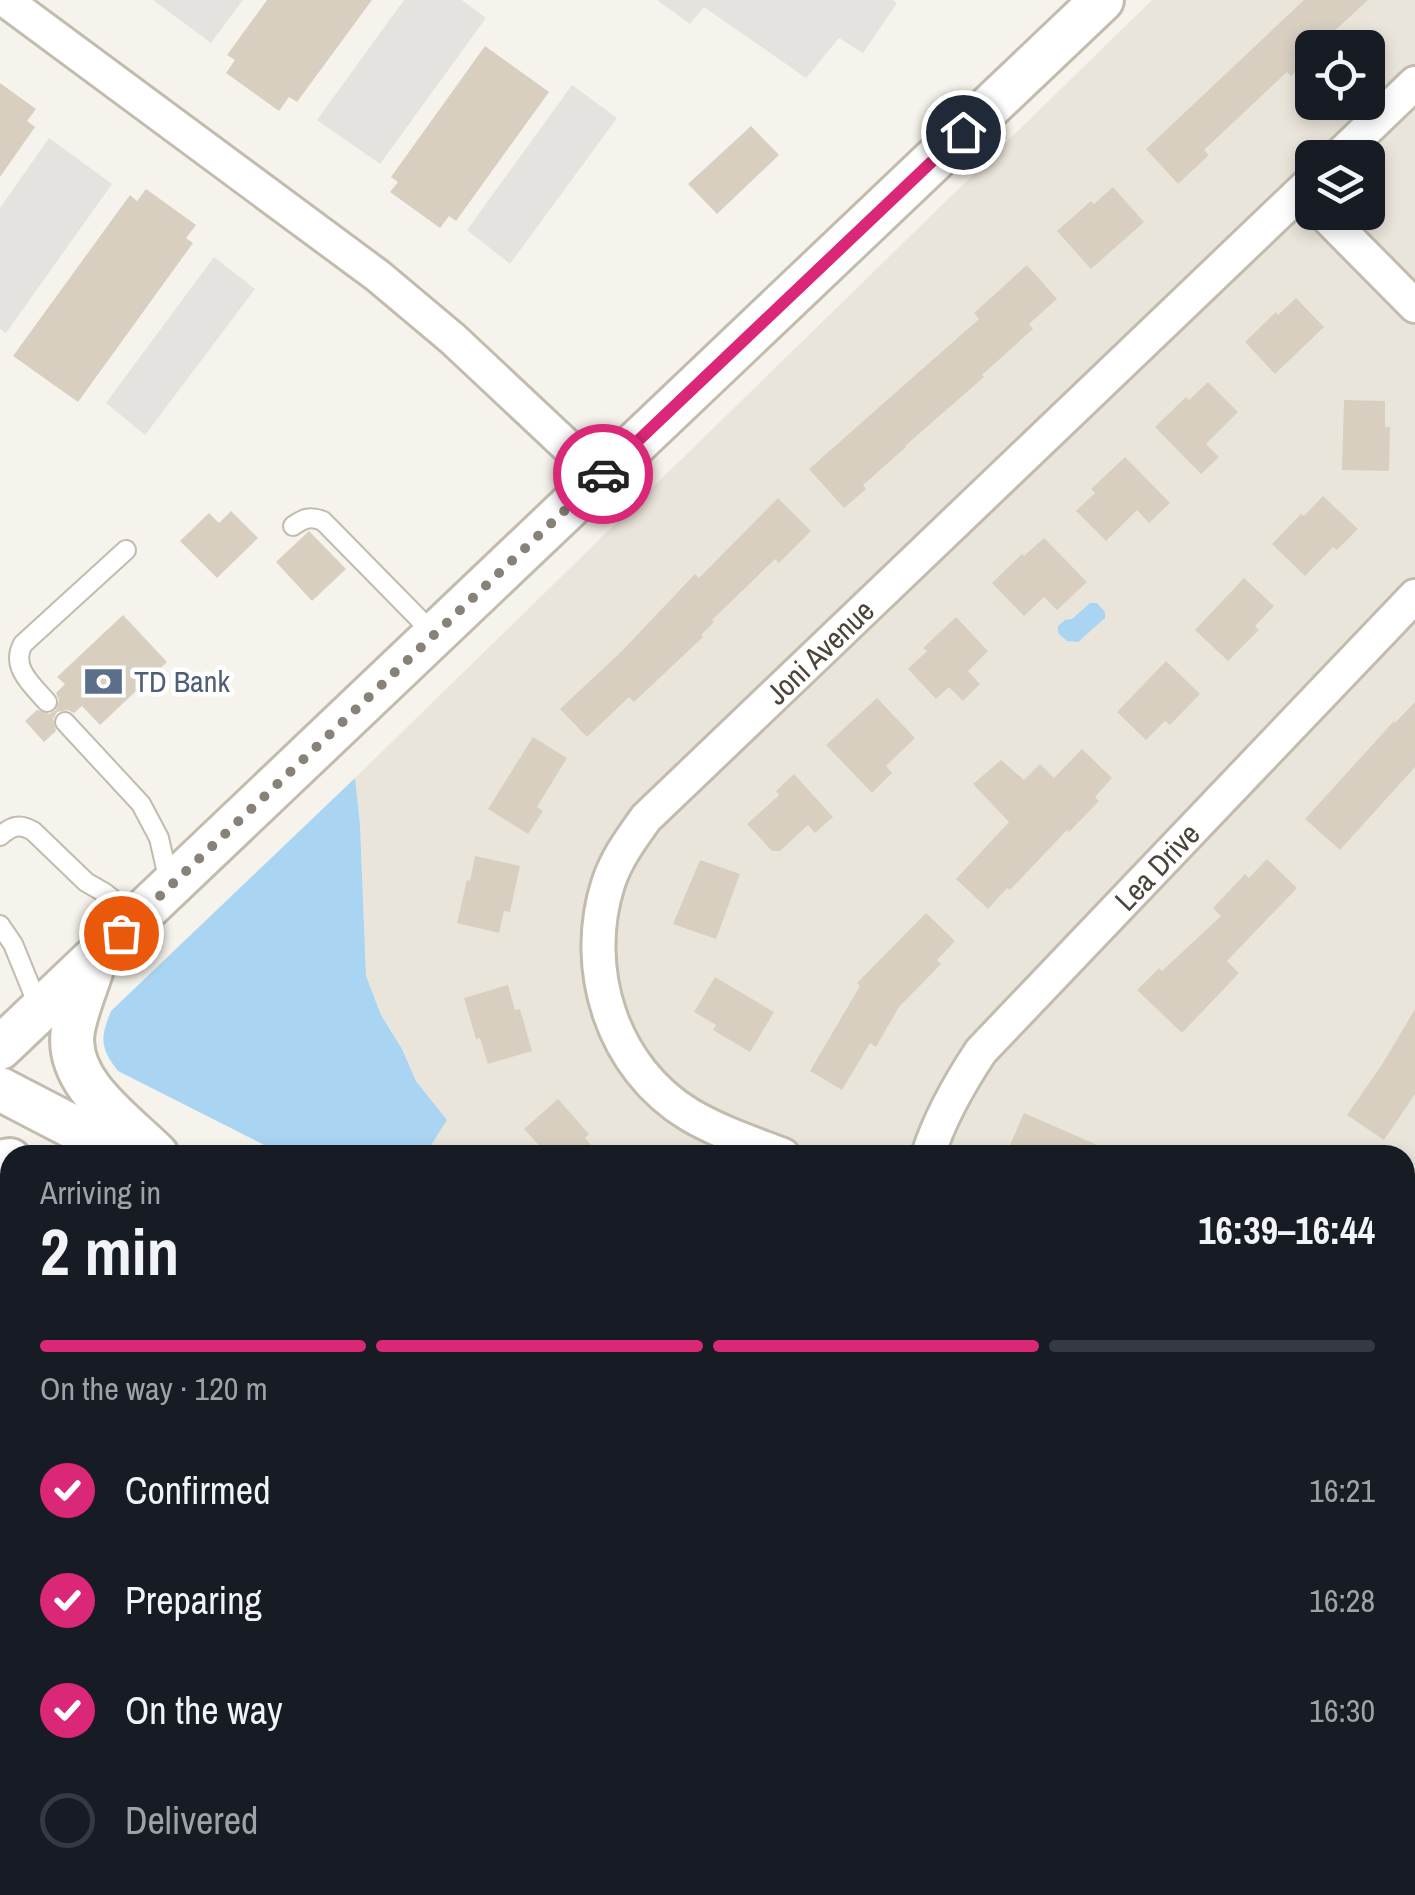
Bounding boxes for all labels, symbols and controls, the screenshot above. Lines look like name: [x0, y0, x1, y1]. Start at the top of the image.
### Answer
map controls: [1295, 30, 1385, 230]
button: locate: [1295, 30, 1385, 120]
pin: [921, 90, 1006, 175]
icon: home: [936, 105, 991, 160]
button: layers: [1295, 140, 1385, 230]
courier: [553, 424, 653, 524]
icon: car: [576, 447, 631, 502]
street label: Joni Avenue: [757, 591, 882, 713]
bank icon: TD Bank: [83, 660, 125, 702]
place label: TD Bank: [134, 661, 230, 701]
street label: Lea Drive: [1106, 814, 1208, 919]
pin: [79, 891, 164, 976]
icon: bag: [94, 906, 149, 961]
text: Arriving in: [40, 1171, 161, 1214]
text: 16:39–16:44: [1198, 1205, 1375, 1256]
text: 2 min: [40, 1208, 179, 1295]
text: On the way · 120 m: [40, 1367, 268, 1410]
icon: check: [40, 1463, 95, 1518]
text: Confirmed: [125, 1465, 270, 1516]
text: 16:21: [1309, 1469, 1375, 1512]
icon: check: [40, 1573, 95, 1628]
text: Preparing: [125, 1575, 262, 1626]
text: 16:28: [1309, 1579, 1375, 1622]
icon: check: [40, 1683, 95, 1738]
text: On the way: [125, 1685, 283, 1736]
text: 16:30: [1309, 1689, 1375, 1732]
text: Delivered: [125, 1795, 258, 1846]

